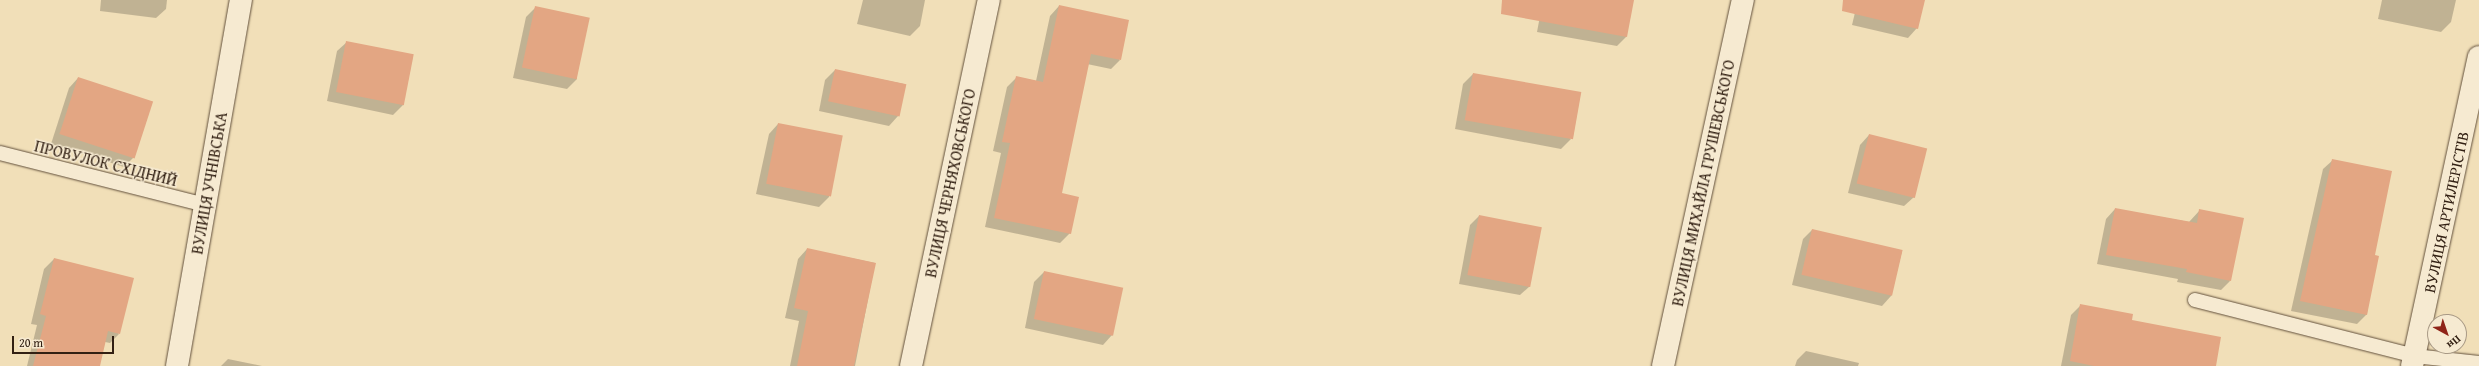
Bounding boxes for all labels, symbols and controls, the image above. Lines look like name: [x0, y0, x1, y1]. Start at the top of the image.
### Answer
street label: ВУЛИЦЯ МИХАЙЛА ГРУШЕВСЬКОГО: [1667, 58, 1739, 308]
street label: ВУЛИЦЯ ЧЕРНЯХОВСЬКОГО: [921, 87, 979, 279]
street label: ВУЛИЦЯ УЧНІВСЬКА: [187, 110, 231, 256]
street label: ВУЛИЦЯ АРТИЛЕРІСТІВ: [2420, 130, 2472, 294]
street label: ПРОВУЛОК СХІДНИЙ: [33, 136, 179, 190]
north arrow: [2427, 314, 2467, 354]
scale bar: [14, 328, 116, 354]
text: Пн: [2444, 332, 2465, 353]
text: 20 m: [19, 334, 43, 351]

